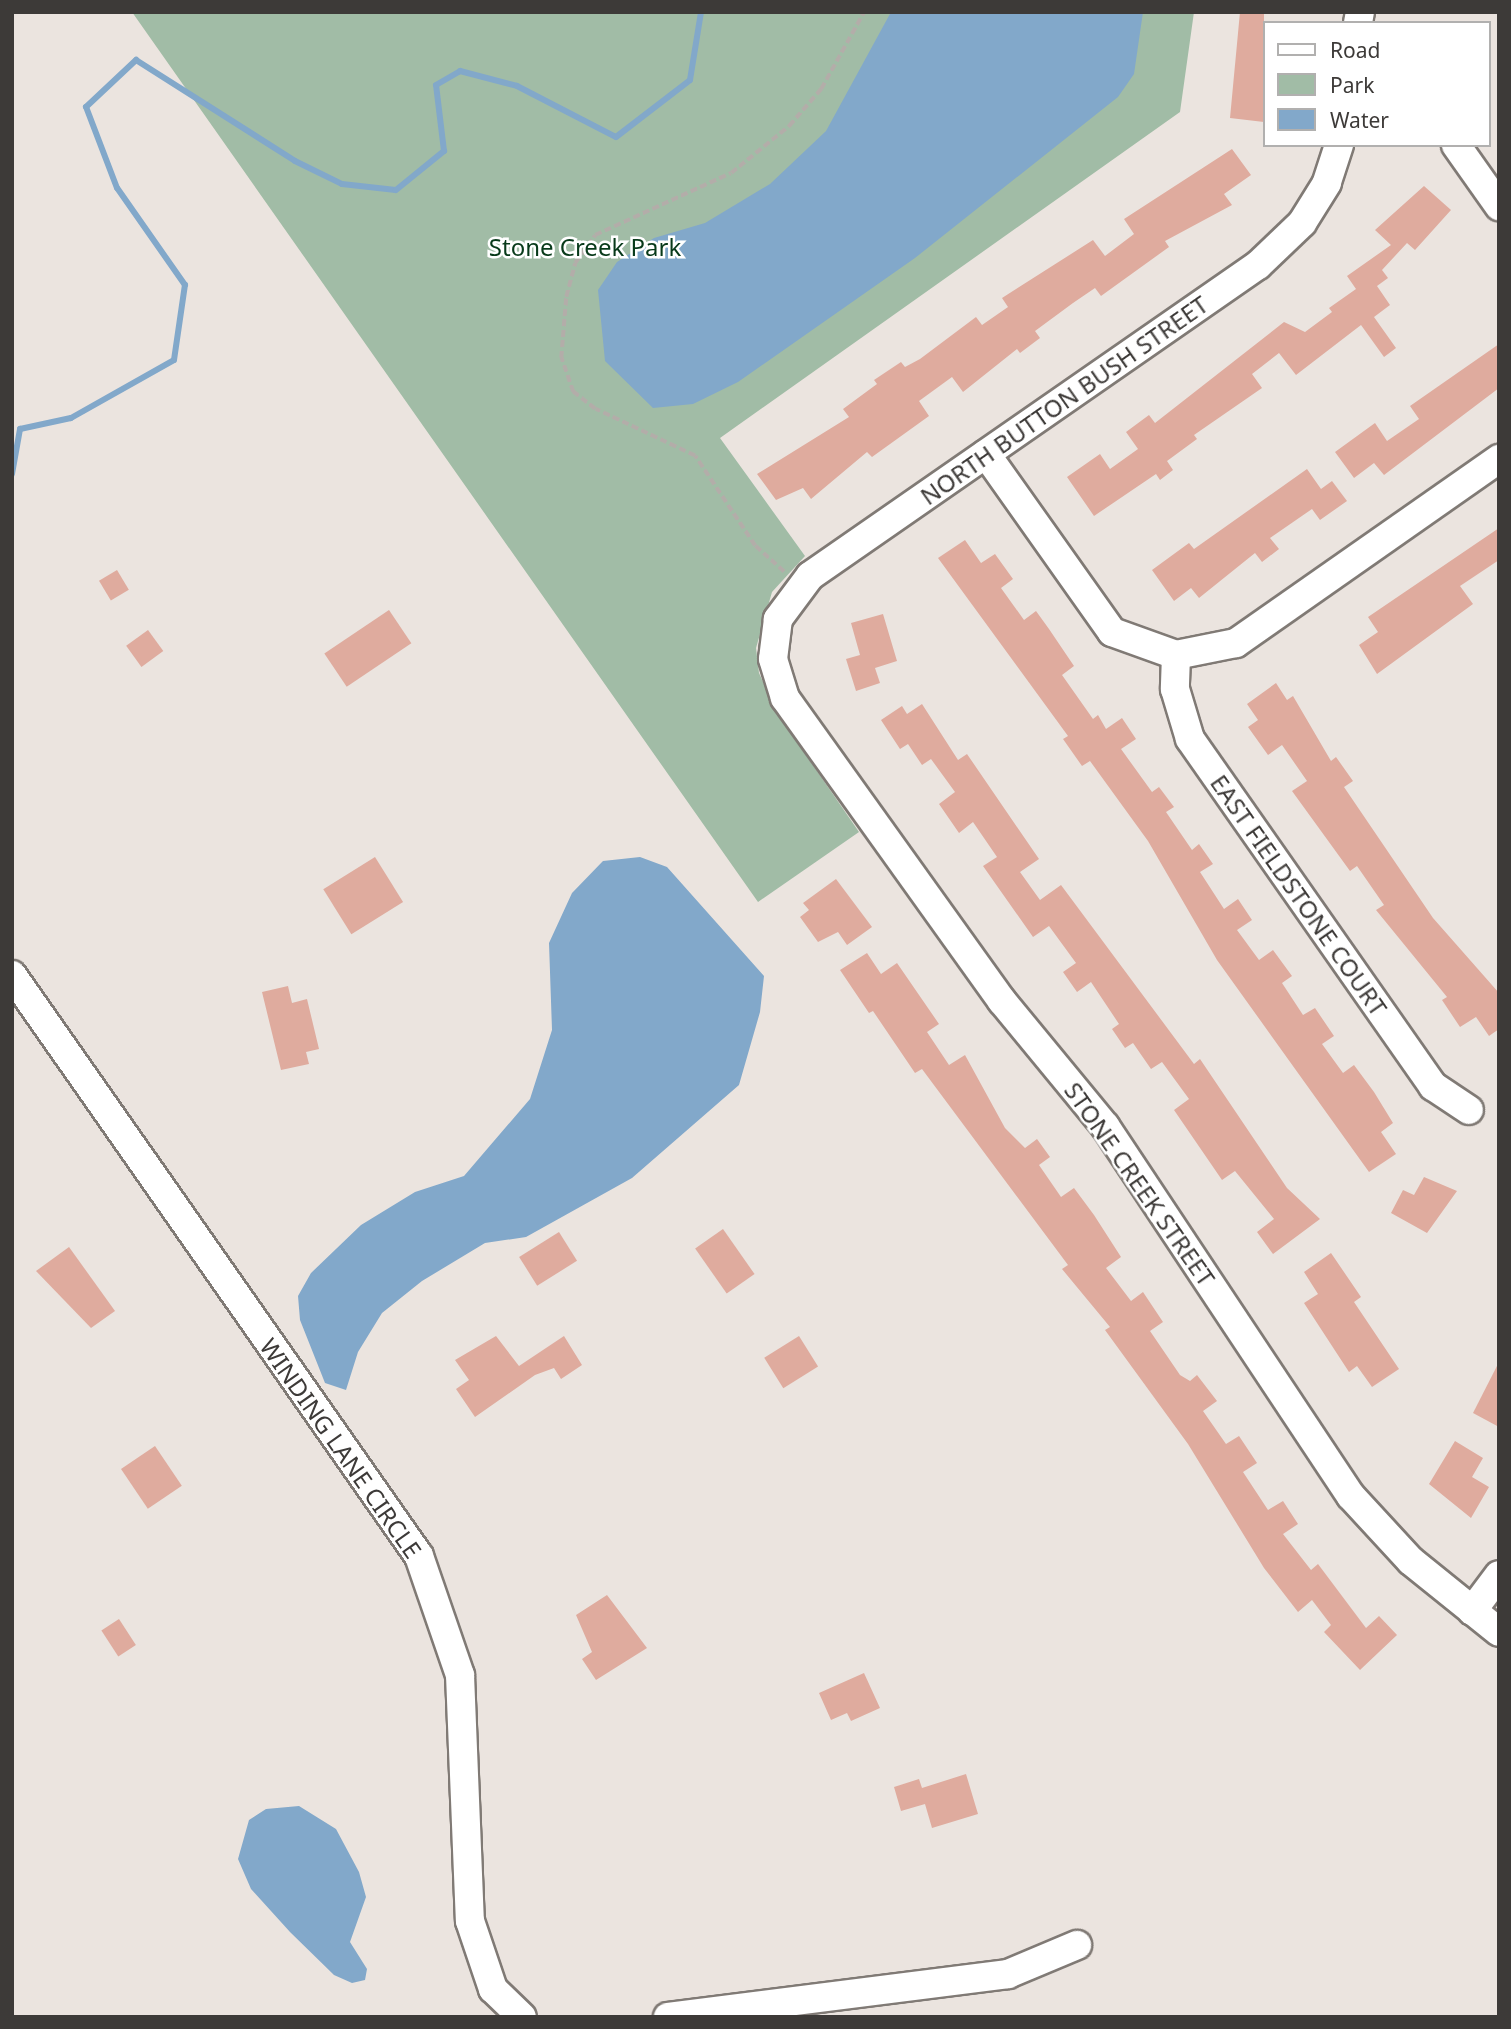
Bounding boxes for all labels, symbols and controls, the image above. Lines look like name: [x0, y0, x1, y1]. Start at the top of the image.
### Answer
legend: [1262, 21, 1490, 147]
text: Road: [1330, 36, 1380, 64]
text: Park: [1330, 71, 1374, 99]
text: Water: [1330, 106, 1389, 134]
park label: Stone Creek Park: [489, 233, 681, 261]
street label: NORTH BUTTON BUSH STREET: [915, 290, 1213, 510]
street label: EAST FIELDSTONE COURT: [1205, 769, 1393, 1021]
street label: STONE CREEK STREET: [1059, 1077, 1221, 1291]
street label: WINDING LANE CIRCLE: [254, 1333, 428, 1563]

